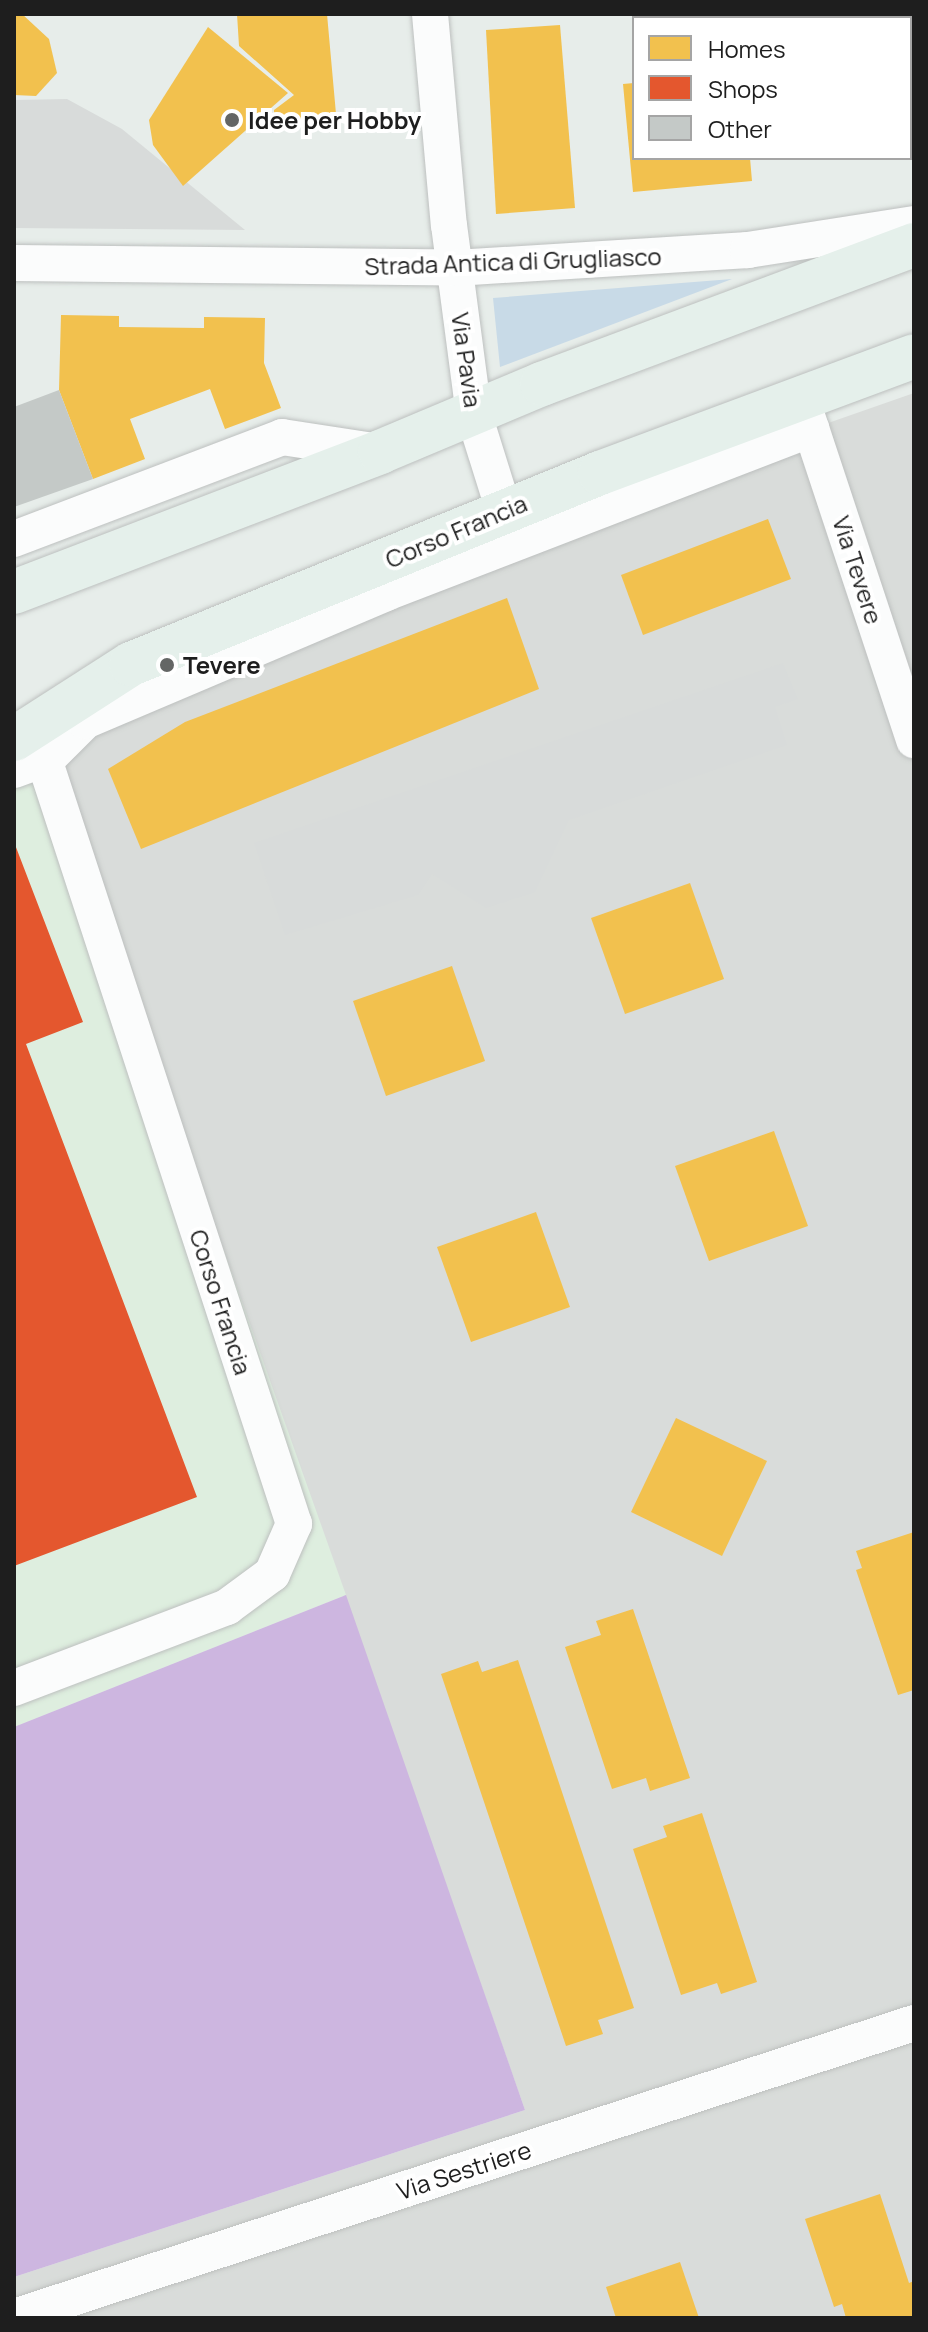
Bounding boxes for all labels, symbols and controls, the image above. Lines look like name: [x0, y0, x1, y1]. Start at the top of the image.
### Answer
legend: [632, 16, 912, 160]
text: Homes: [708, 32, 786, 65]
text: Shops: [708, 72, 778, 105]
place label: Idee per Hobby: [248, 106, 421, 134]
marker: Idee per Hobby: [223, 111, 241, 129]
text: Other: [708, 112, 772, 145]
street label: Strada Antica di Grugliasco: [364, 241, 662, 281]
street label: Via Pavia: [446, 311, 488, 409]
street label: Corso Francia: [381, 488, 531, 574]
street label: Via Tevere: [827, 512, 889, 628]
place label: Tevere: [183, 651, 261, 679]
marker: Tevere: [158, 656, 176, 674]
street label: Corso Francia: [184, 1226, 258, 1378]
street label: Via Sestriere: [393, 2135, 535, 2205]

